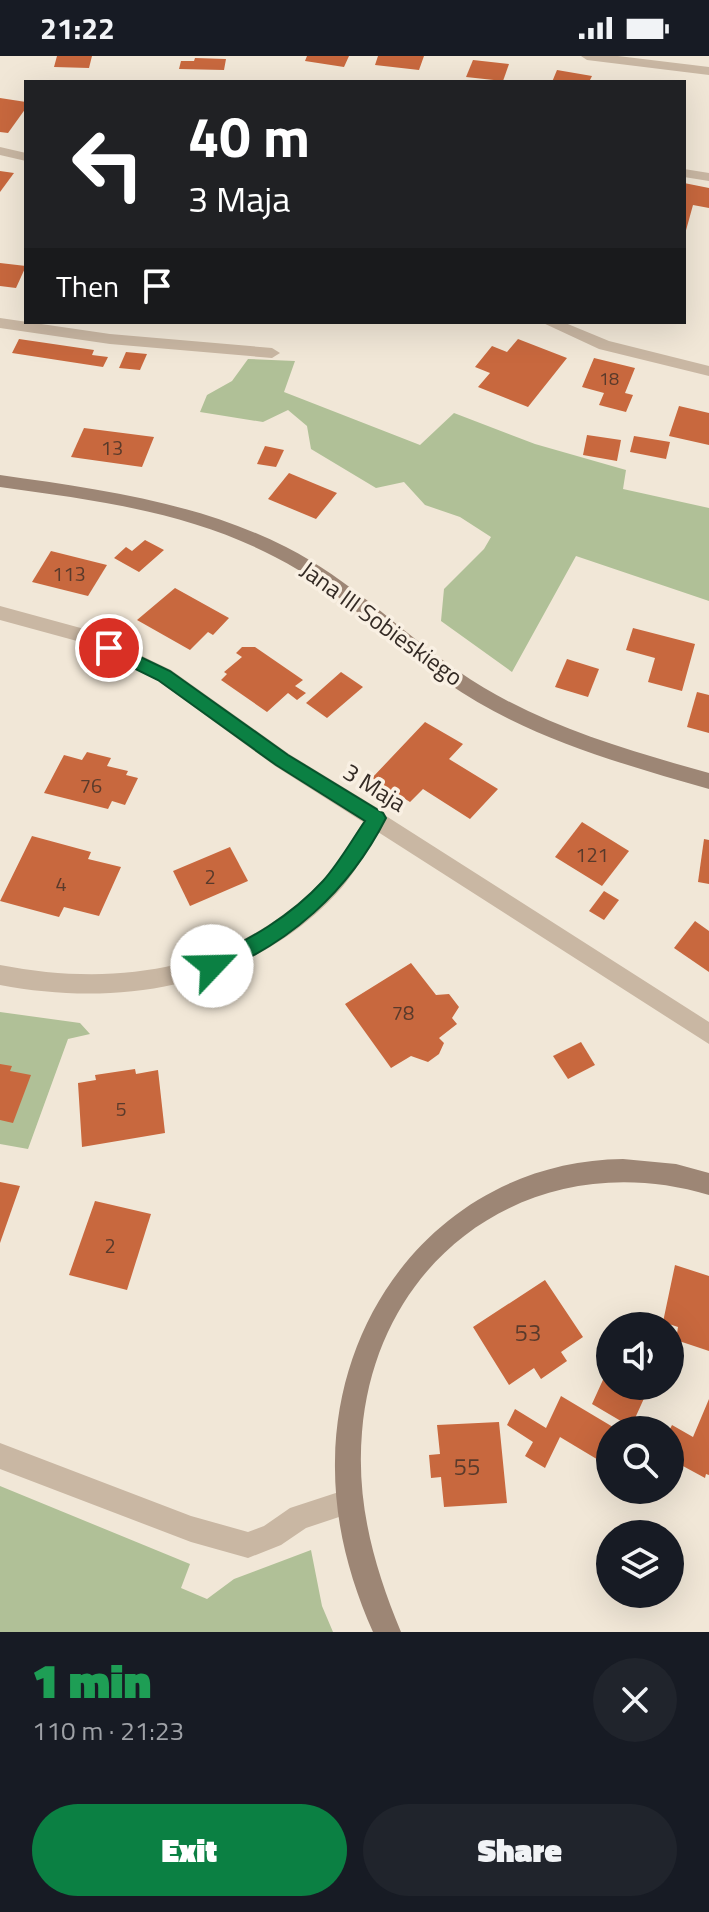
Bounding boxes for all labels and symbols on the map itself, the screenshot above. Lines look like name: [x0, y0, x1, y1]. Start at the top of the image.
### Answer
house number: 18: [599, 365, 619, 392]
house number: 13: [101, 432, 123, 463]
street label: Jana III Sobieskiego: [293, 552, 471, 694]
house number: 113: [52, 558, 86, 589]
pin: [75, 614, 143, 682]
street label: 3 Maja: [337, 754, 413, 820]
house number: 76: [80, 770, 102, 801]
house number: 121: [575, 839, 609, 870]
house number: 2: [204, 861, 216, 892]
house number: 4: [55, 868, 67, 899]
position arrow: [170, 924, 254, 1008]
house number: 78: [392, 997, 414, 1028]
house number: 5: [115, 1093, 127, 1124]
house number: 2: [104, 1230, 116, 1261]
house number: 53: [515, 1314, 541, 1350]
house number: 55: [454, 1448, 480, 1484]

